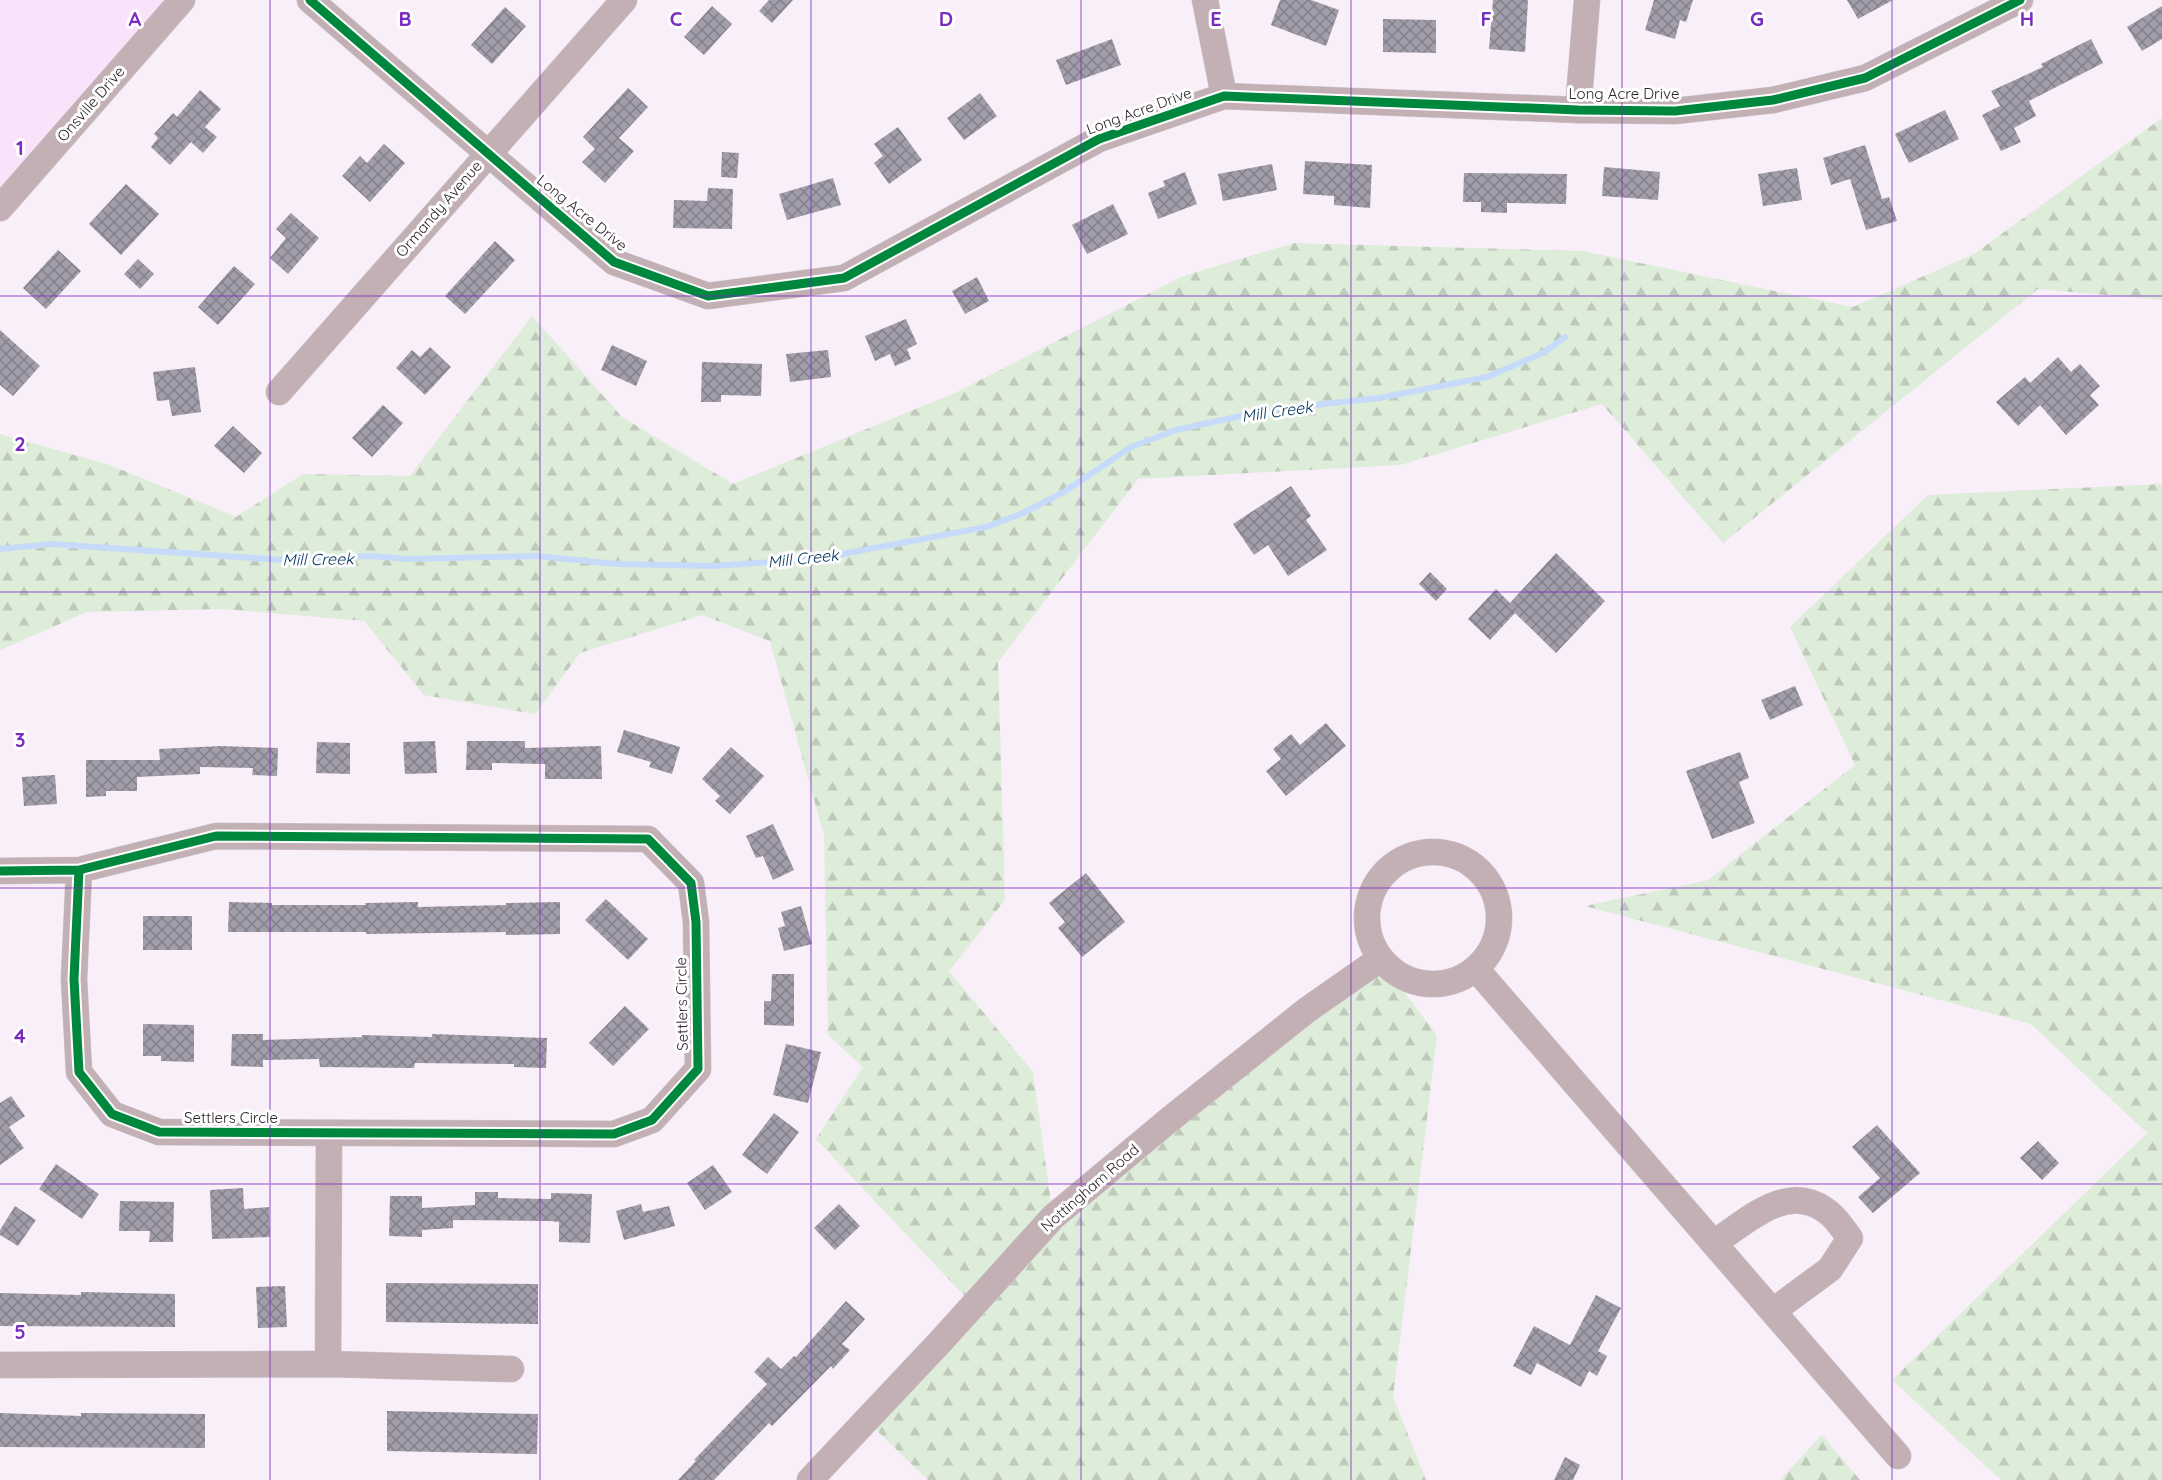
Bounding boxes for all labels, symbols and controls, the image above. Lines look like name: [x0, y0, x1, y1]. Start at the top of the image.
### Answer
text: A: [129, 6, 142, 31]
text: B: [398, 6, 412, 31]
text: C: [670, 6, 683, 31]
text: D: [939, 6, 953, 31]
text: E: [1210, 6, 1222, 31]
text: F: [1480, 6, 1492, 31]
text: G: [1750, 6, 1764, 31]
text: H: [2020, 6, 2034, 31]
street label: Onsville Drive: [53, 62, 129, 145]
street label: Long Acre Drive: [1084, 83, 1194, 138]
street label: Long Acre Drive: [1569, 84, 1679, 103]
text: 1: [16, 135, 24, 160]
street label: Ormandy Avenue: [392, 157, 486, 261]
street label: Long Acre Drive: [533, 170, 631, 255]
water label: Mill Creek: [1240, 396, 1315, 426]
text: 2: [14, 431, 26, 456]
water label: Mill Creek: [767, 544, 841, 572]
water label: Mill Creek: [282, 548, 355, 570]
text: 3: [15, 727, 25, 752]
street label: Settlers Circle: [671, 957, 692, 1051]
text: 4: [14, 1023, 26, 1048]
street label: Settlers Circle: [184, 1108, 278, 1127]
street label: Nottingham Road: [1037, 1140, 1143, 1235]
text: 5: [14, 1319, 26, 1344]

